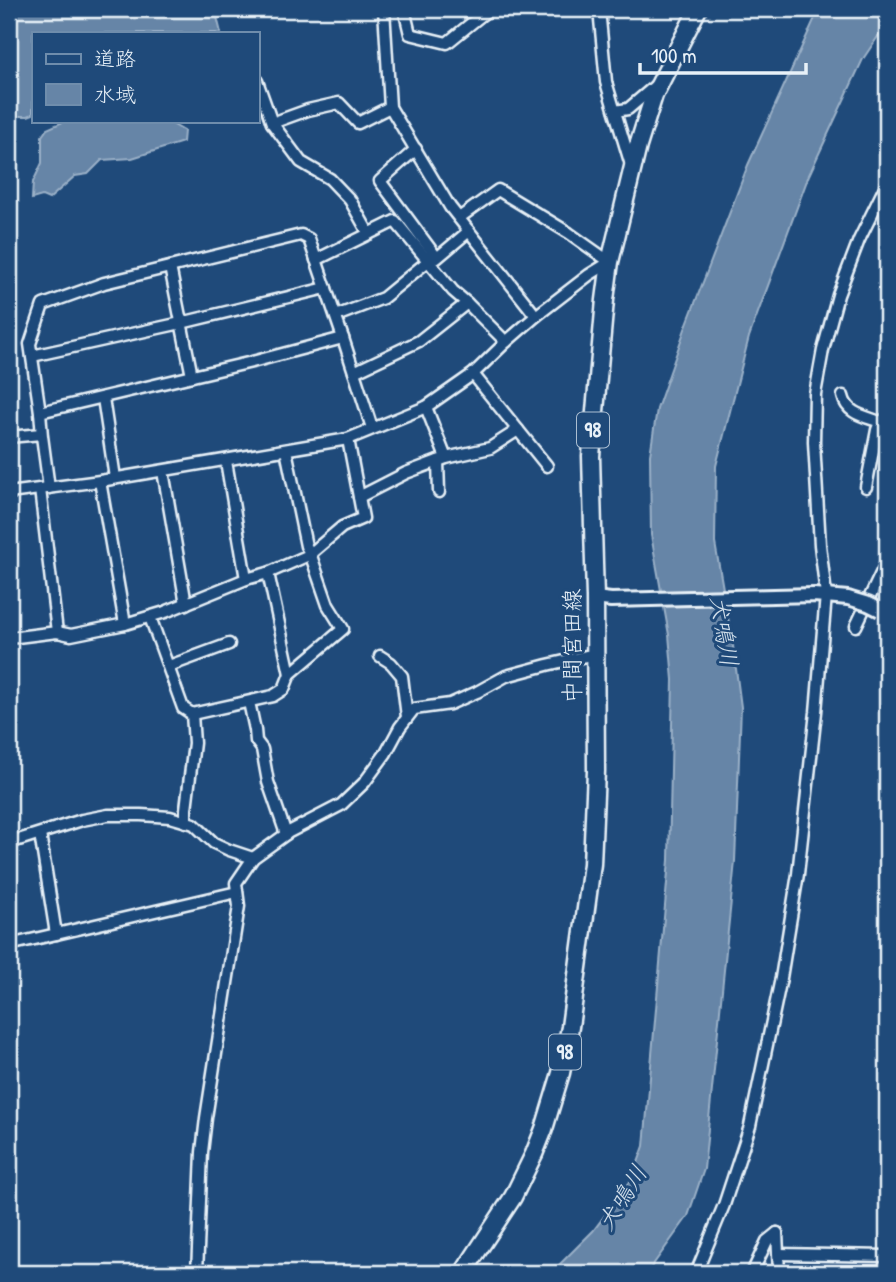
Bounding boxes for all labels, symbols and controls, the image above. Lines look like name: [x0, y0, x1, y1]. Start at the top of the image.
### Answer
legend: [32, 32, 259, 122]
scale bar: [640, 32, 807, 76]
text: 100 m: [651, 41, 697, 70]
text: 道路: [94, 44, 136, 73]
text: 水域: [94, 80, 136, 109]
road number: 98: [577, 412, 609, 448]
street label: 中間宮田線: [556, 589, 587, 704]
water label: 犬鳴川: [704, 593, 746, 669]
road number: 98: [549, 1034, 581, 1070]
water label: 犬鳴川: [589, 1158, 654, 1236]

